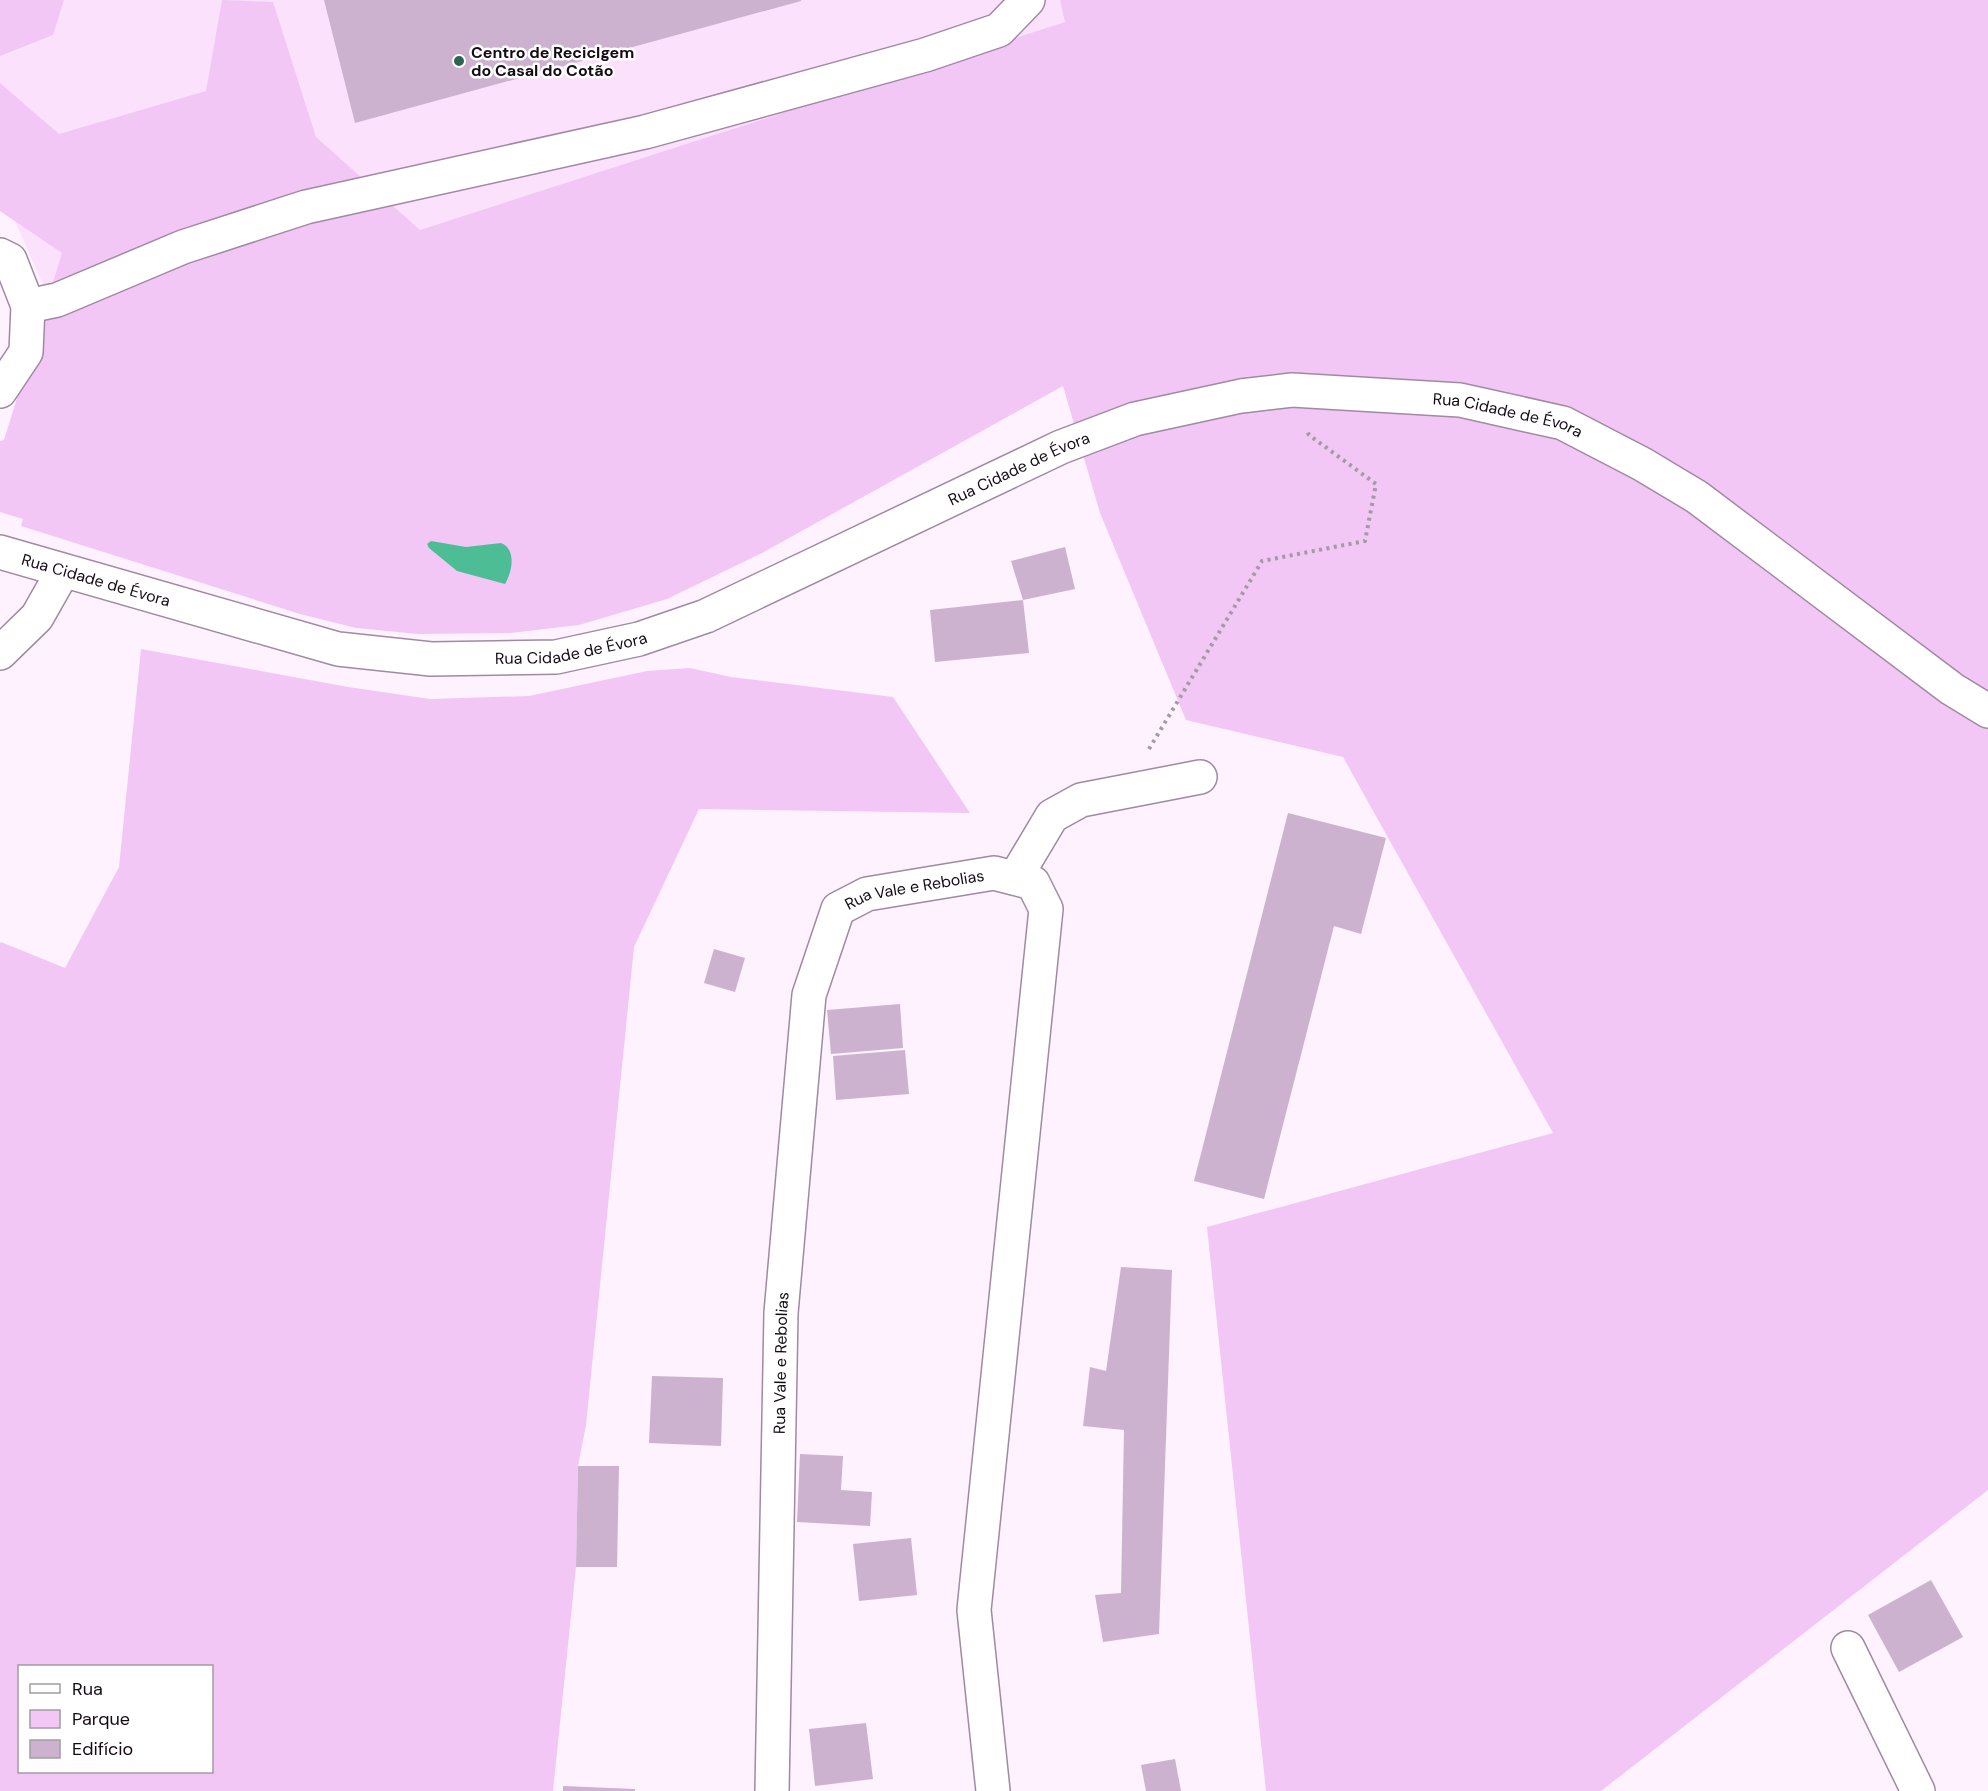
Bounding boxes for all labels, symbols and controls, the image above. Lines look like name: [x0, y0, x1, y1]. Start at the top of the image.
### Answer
place label: Centro de Reciclgem do Casal do Cotão: [471, 42, 634, 81]
marker: Centro de Reciclgem do Casal do Cotão: [452, 54, 466, 68]
street label: Rua Cidade de Évora: [1432, 388, 1586, 442]
street label: Rua Cidade de Évora: [945, 427, 1093, 510]
street label: Rua Cidade de Évora: [19, 549, 173, 611]
street label: Rua Cidade de Évora: [495, 627, 650, 669]
street label: Rua Vale e Rebolias: [841, 865, 986, 915]
street label: Rua Vale e Rebolias: [769, 1291, 794, 1434]
legend: [18, 1665, 213, 1773]
text: Rua: [72, 1677, 103, 1701]
text: Parque: [72, 1707, 130, 1731]
text: Edifício: [72, 1737, 133, 1761]

